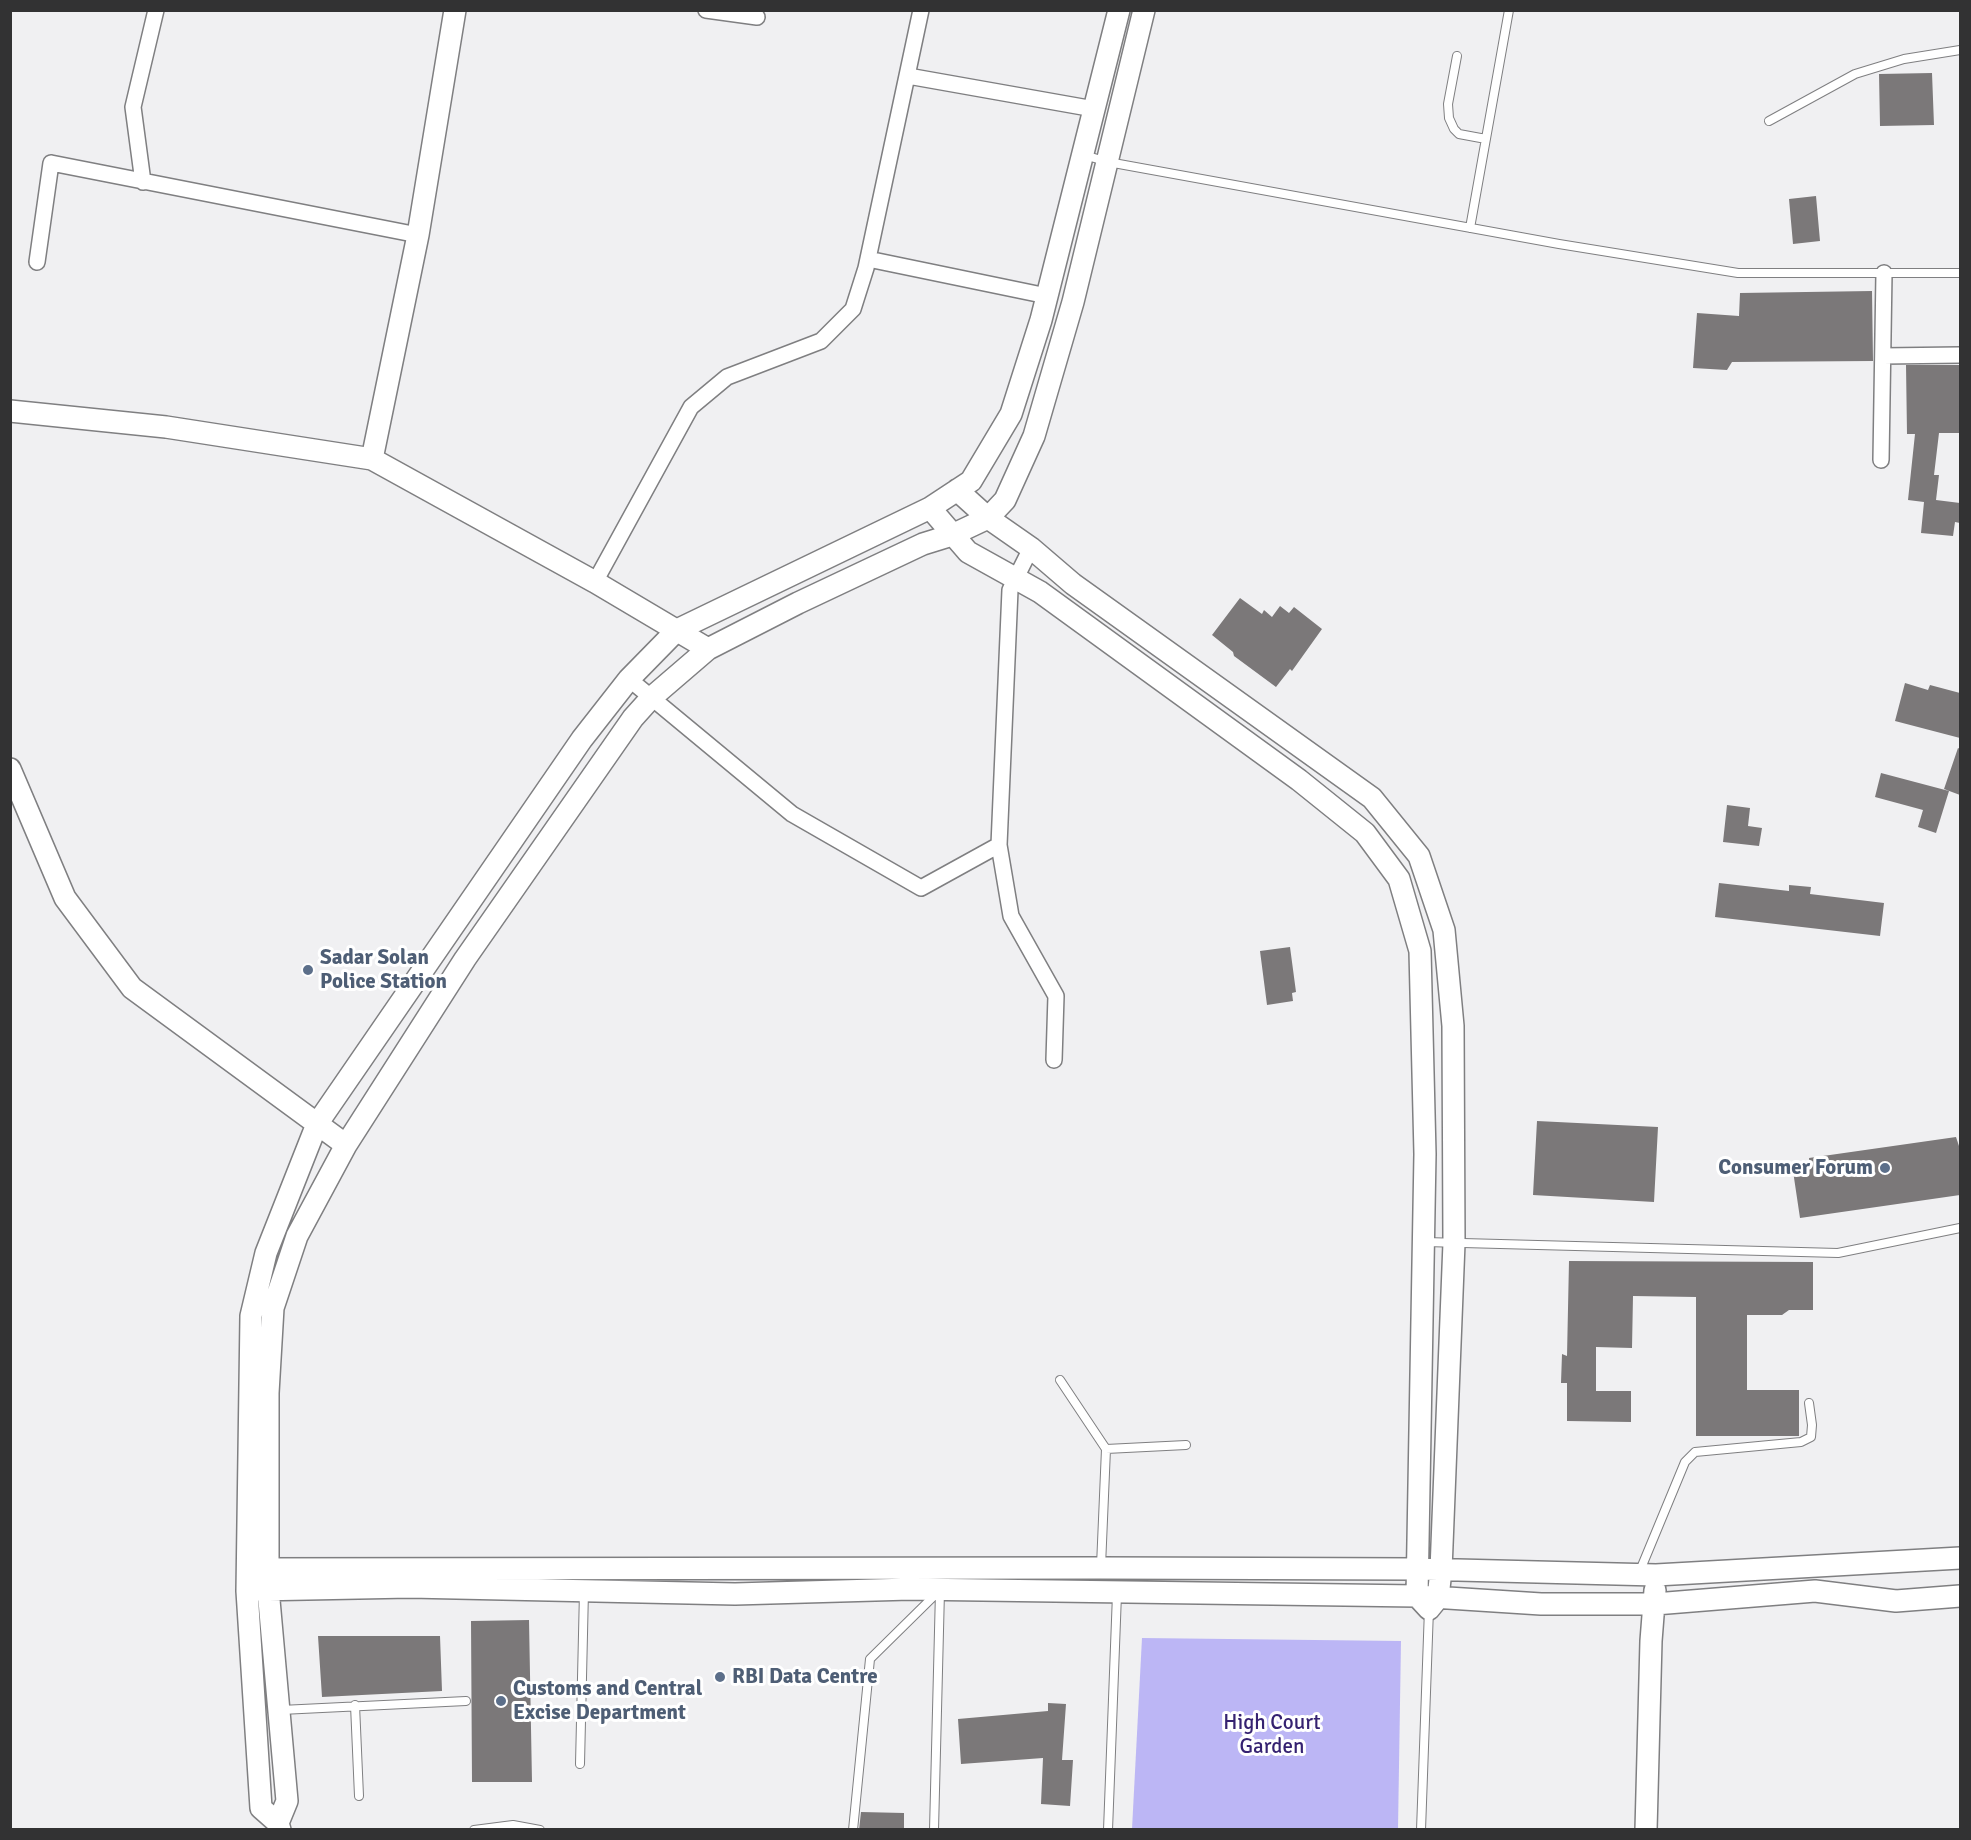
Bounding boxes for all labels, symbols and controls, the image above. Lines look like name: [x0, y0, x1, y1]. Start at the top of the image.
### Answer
place label: Sadar Solan Police Station: [320, 945, 447, 995]
marker: Sadar Solan Police Station: [301, 963, 315, 977]
place label: Consumer Forum: [1718, 1155, 1873, 1181]
marker: Consumer Forum: [1878, 1161, 1892, 1175]
place label: RBI Data Centre: [732, 1664, 878, 1690]
marker: RBI Data Centre: [713, 1670, 727, 1684]
place label: Customs and Central Excise Department: [513, 1676, 702, 1726]
marker: Customs and Central Excise Department: [494, 1694, 508, 1708]
park label: High Court Garden: [1223, 1710, 1321, 1760]

